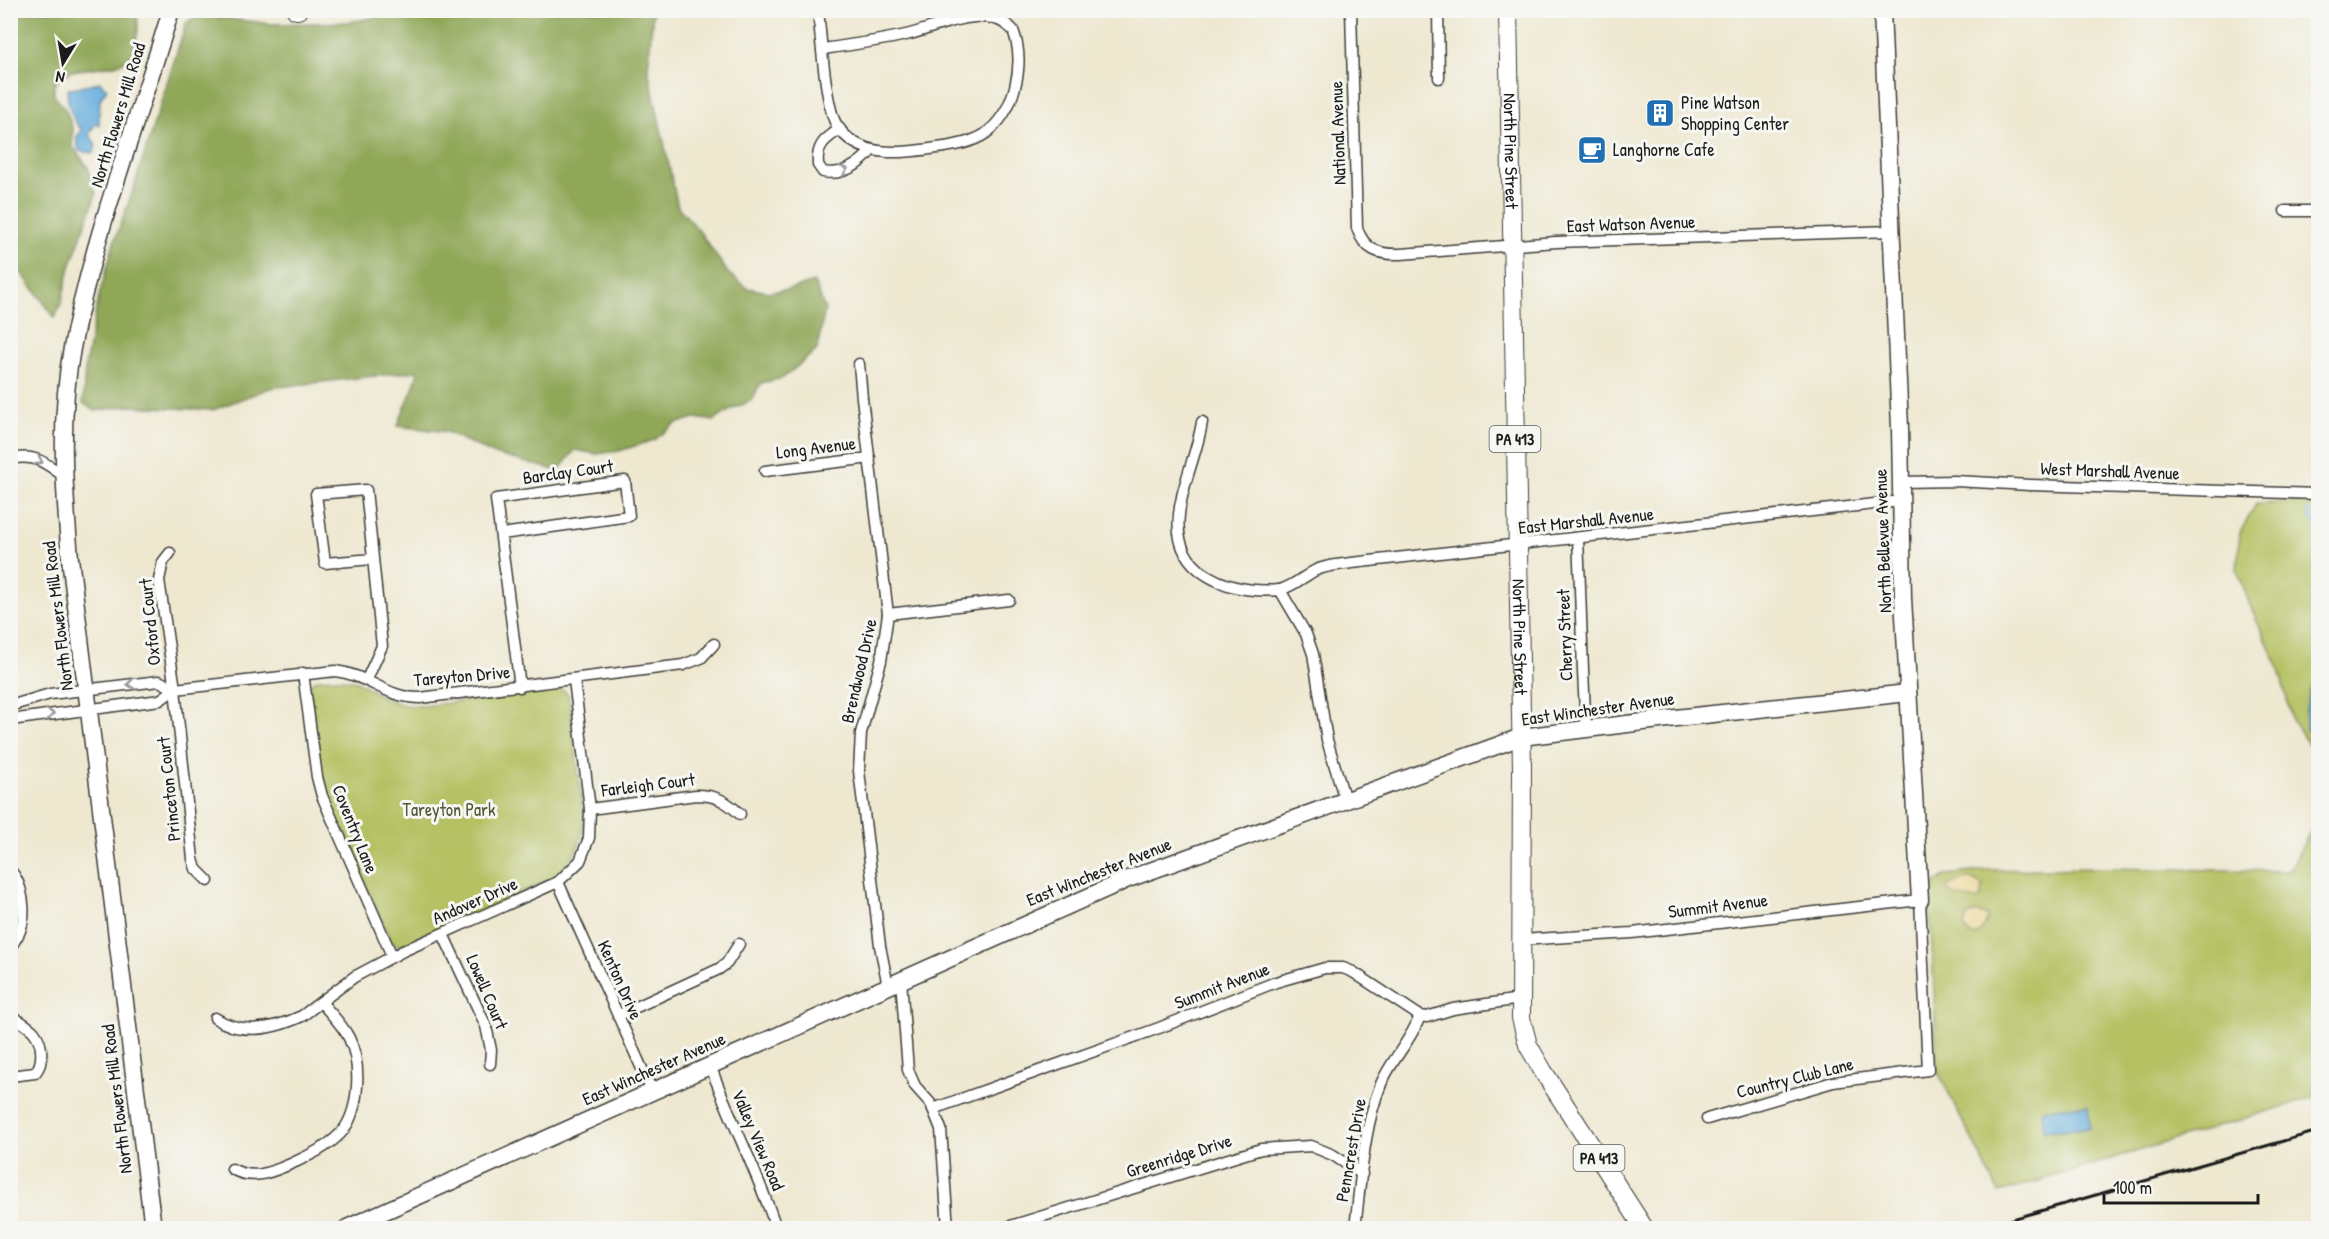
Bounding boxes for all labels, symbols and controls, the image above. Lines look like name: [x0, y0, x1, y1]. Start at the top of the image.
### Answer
north arrow: [33, 33, 93, 93]
street label: North Flowers Mill Road: [84, 39, 151, 190]
text: N: [53, 66, 66, 89]
street label: National Avenue: [1323, 81, 1352, 185]
place label: Pine Watson Shopping Center: [1681, 90, 1789, 136]
street label: North Pine Street: [1498, 93, 1525, 210]
building icon: Pine Watson Shopping Center: [1644, 97, 1676, 129]
cafe icon: Langhorne Cafe: [1576, 134, 1608, 166]
place label: Langhorne Cafe: [1613, 137, 1715, 162]
one-way arrow: [837, 165, 848, 177]
street label: East Watson Avenue: [1566, 209, 1696, 238]
road number: PA 413: [1490, 426, 1540, 452]
street label: Long Avenue: [775, 430, 857, 465]
street label: Barclay Court: [521, 453, 616, 490]
one-way arrow: [32, 454, 43, 466]
street label: West Marshall Avenue: [2040, 456, 2180, 485]
street label: North Bellevue Avenue: [1867, 469, 1898, 614]
street label: East Marshall Avenue: [1517, 501, 1655, 540]
street label: North Flowers Mill Road: [36, 540, 79, 692]
street label: Oxford Court: [132, 577, 166, 667]
street label: North Pine Street: [1507, 579, 1534, 696]
street label: Cherry Street: [1550, 588, 1579, 681]
street label: Brendwood Drive: [834, 616, 883, 725]
street label: Tareyton Drive: [413, 659, 511, 692]
one-way arrow: [127, 677, 136, 690]
street label: East Winchester Avenue: [1520, 685, 1676, 732]
one-way arrow: [45, 709, 54, 721]
street label: Princeton Court: [150, 735, 186, 843]
street label: Farleigh Court: [599, 766, 697, 803]
street label: Coventry Lane: [326, 781, 385, 877]
park label: Tareyton Park: [402, 797, 496, 822]
street label: East Winchester Avenue: [1023, 831, 1175, 912]
street label: Andover Drive: [428, 871, 521, 930]
street label: Summit Avenue: [1667, 887, 1769, 924]
street label: Kenton Drive: [592, 936, 649, 1023]
street label: Lowell Court: [461, 951, 515, 1034]
street label: Summit Avenue: [1171, 956, 1273, 1015]
street label: North Flowers Mill Road: [95, 1023, 138, 1175]
street label: East Winchester Avenue: [578, 1026, 729, 1111]
street label: Country Club Lane: [1734, 1051, 1856, 1104]
street label: Valley View Road: [726, 1086, 791, 1194]
street label: Penncrest Drive: [1329, 1096, 1372, 1203]
street label: Greenridge Drive: [1123, 1128, 1235, 1183]
road number: PA 413: [1574, 1145, 1624, 1171]
scale bar: [2104, 1167, 2258, 1205]
text: 100 m: [2113, 1175, 2152, 1200]

